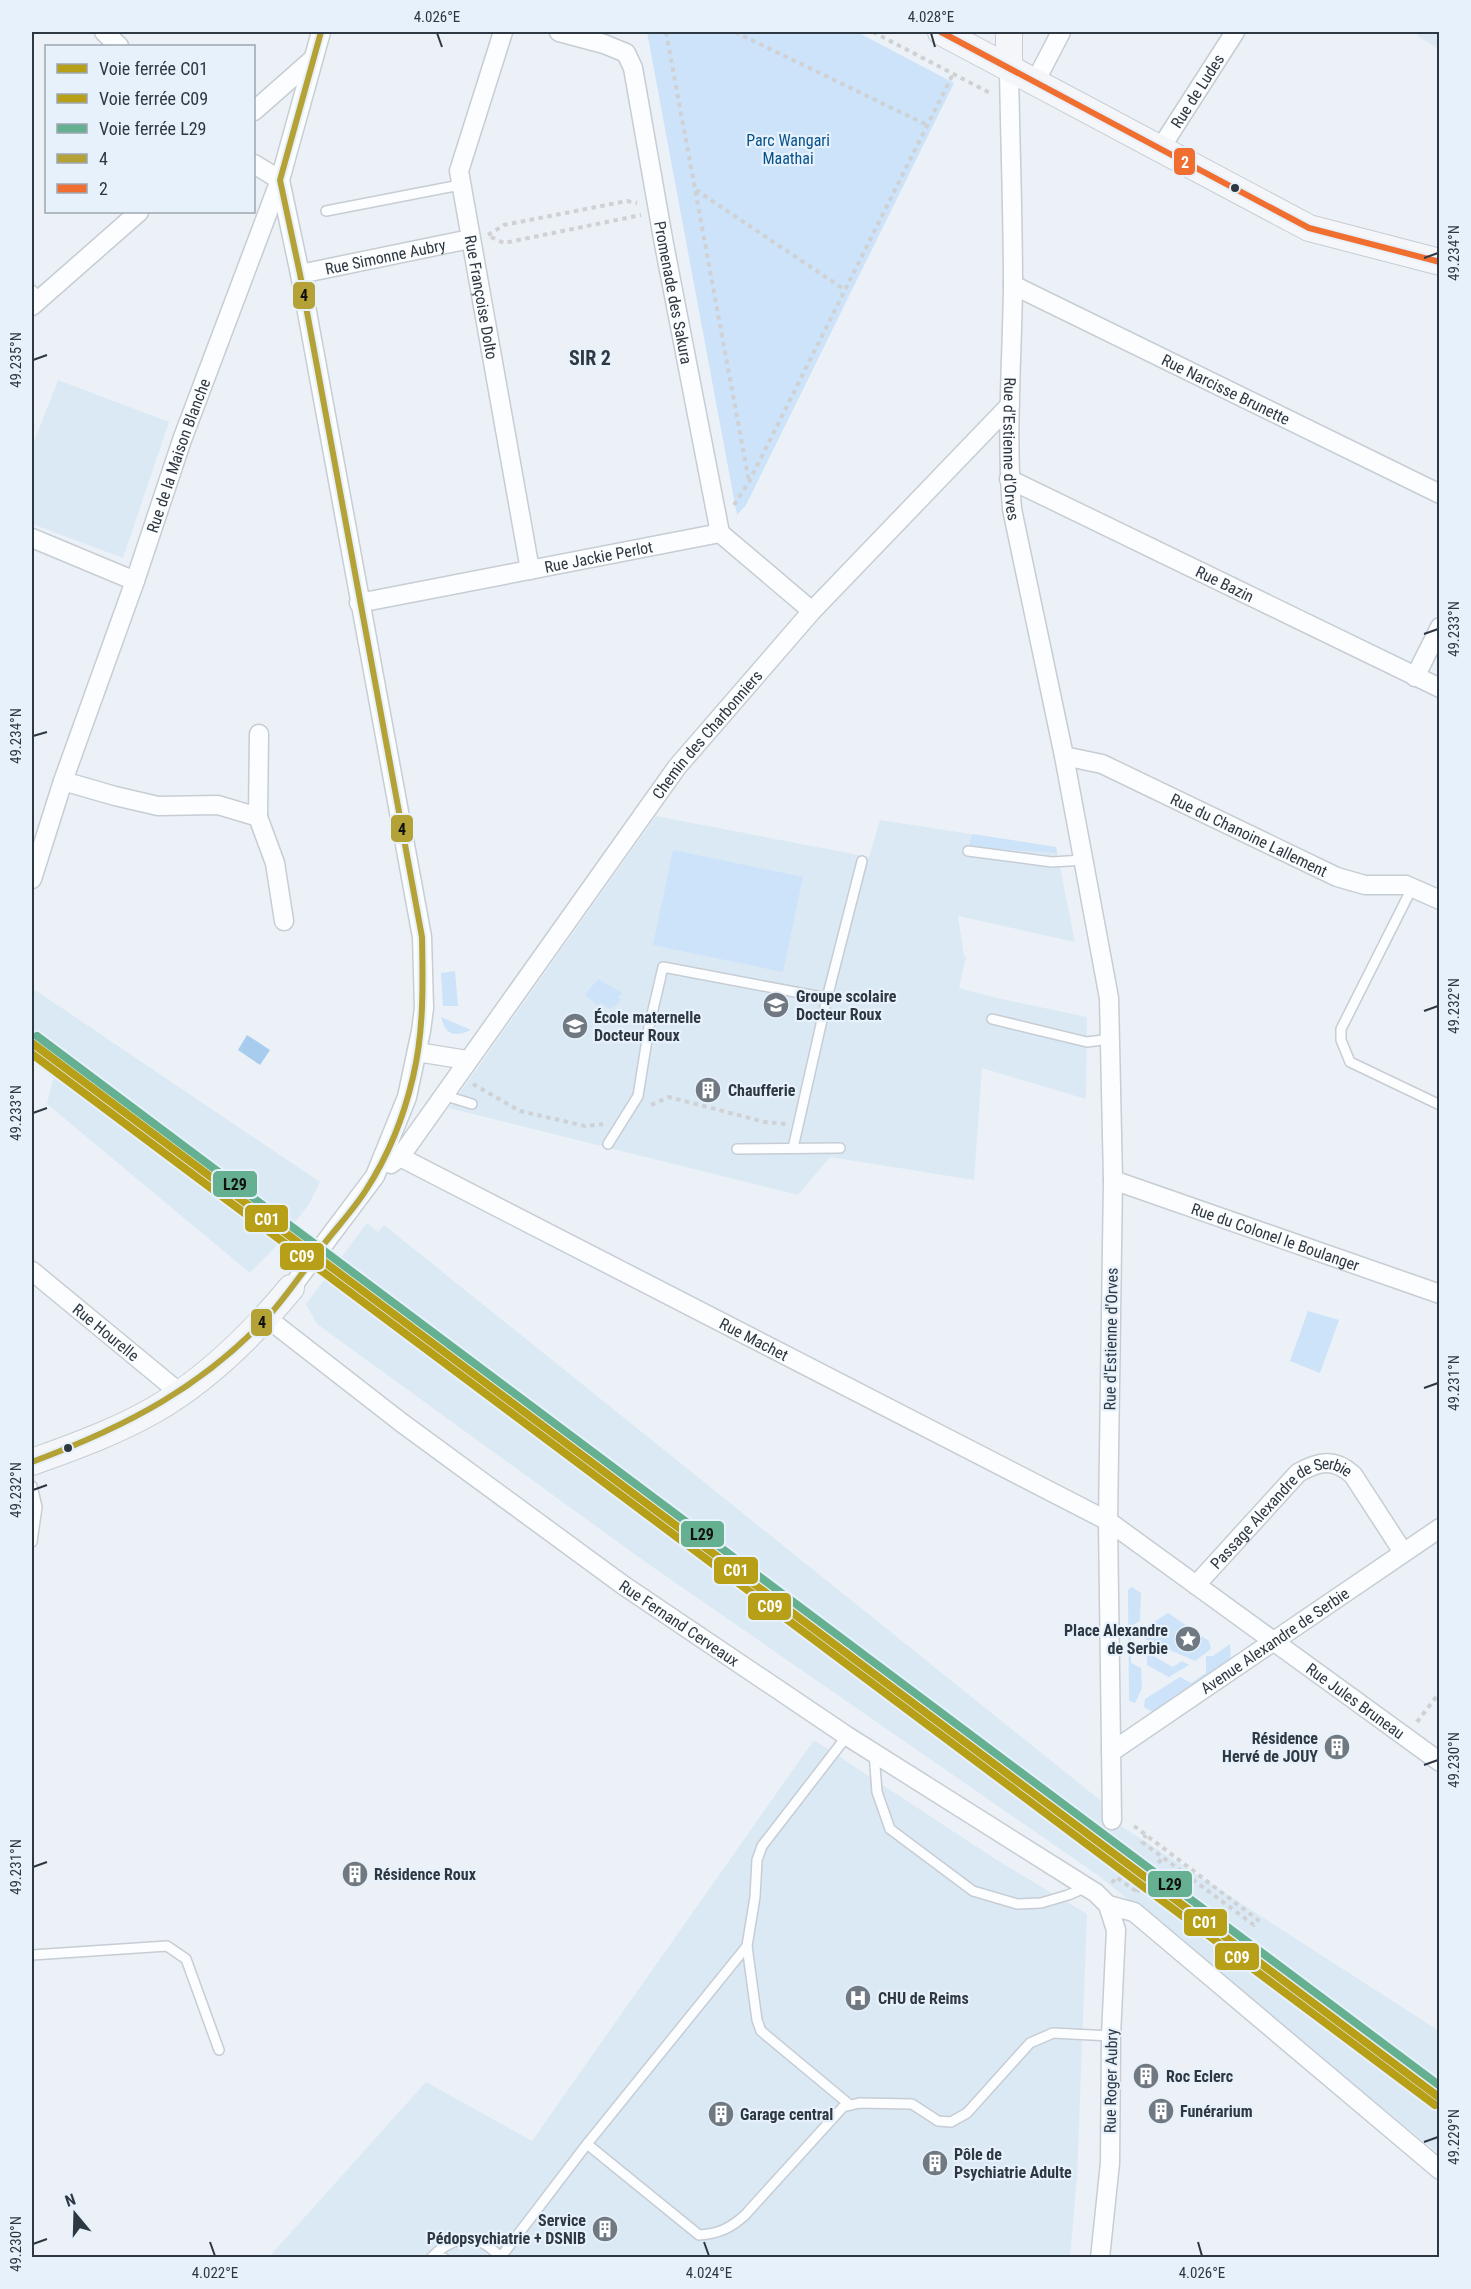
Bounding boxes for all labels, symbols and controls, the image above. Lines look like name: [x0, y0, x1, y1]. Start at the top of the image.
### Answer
text: 4.026°E: [414, 8, 460, 26]
text: 4.028°E: [908, 8, 954, 26]
legend: [45, 45, 255, 213]
street label: Rue de Ludes: [1167, 50, 1228, 132]
text: Voie ferrée C01: [99, 58, 208, 79]
text: Voie ferrée C09: [99, 88, 208, 109]
text: Voie ferrée L29: [99, 118, 206, 139]
park label: Parc Wangari Maathai: [746, 131, 830, 168]
line badge: 2: [1173, 147, 1196, 176]
text: 4: [99, 148, 108, 169]
text: 2: [1181, 153, 1189, 172]
text: 2: [99, 178, 108, 199]
unlabelled marker: [1229, 182, 1241, 194]
street label: Promenade des Sakura: [651, 219, 697, 366]
text: 49.234°N: [1445, 225, 1463, 281]
street label: Rue Françoise Dolto: [461, 234, 502, 361]
street label: Rue Simonne Aubry: [323, 235, 447, 278]
line badge: 4: [292, 281, 316, 310]
text: 4: [300, 286, 308, 305]
text: 49.235°N: [7, 332, 25, 388]
district label: SIR 2: [569, 346, 611, 370]
street label: Rue Narcisse Brunette: [1159, 350, 1293, 429]
street label: Rue de la Maison Blanche: [142, 376, 214, 535]
street label: Rue d'Estienne d'Orves: [1000, 377, 1024, 522]
street label: Rue Jackie Perlot: [543, 537, 655, 576]
street label: Rue Bazin: [1193, 562, 1257, 606]
text: 49.233°N: [1445, 601, 1463, 657]
street label: Chemin des Charbonniers: [648, 666, 766, 802]
text: 49.234°N: [7, 708, 25, 764]
street label: Rue du Chanoine Lallement: [1168, 789, 1331, 881]
line badge: 4: [390, 814, 414, 843]
text: 4: [398, 820, 406, 839]
text: 49.232°N: [1445, 978, 1463, 1034]
place label: Groupe scolaire Docteur Roux: [796, 987, 897, 1024]
school or university icon: Groupe scolaire Docteur Roux: [761, 990, 791, 1020]
place label: École maternelle Docteur Roux: [594, 1008, 701, 1045]
school or university icon: École maternelle Docteur Roux: [560, 1011, 590, 1041]
building icon: Chaufferie: [693, 1075, 723, 1105]
place label: Chaufferie: [728, 1081, 796, 1100]
text: 49.233°N: [7, 1085, 25, 1141]
line badge: L29: [212, 1170, 258, 1198]
text: L29: [223, 1175, 247, 1194]
street label: Rue du Colonel le Boulanger: [1189, 1199, 1362, 1275]
line badge: C01: [244, 1204, 289, 1233]
text: C01: [254, 1210, 280, 1229]
line badge: C09: [279, 1242, 325, 1271]
text: C09: [289, 1247, 315, 1266]
street label: Rue d'Estienne d'Orves: [1100, 1267, 1122, 1411]
street label: Rue Hourelle: [69, 1299, 143, 1365]
line badge: 4: [250, 1308, 273, 1337]
text: 4: [258, 1313, 266, 1332]
street label: Rue Machet: [716, 1313, 792, 1365]
text: 49.231°N: [1445, 1355, 1463, 1411]
unlabelled marker: [62, 1442, 74, 1454]
street label: Passage Alexandre de Serbie: [1206, 1454, 1356, 1573]
text: 49.232°N: [7, 1462, 25, 1518]
line badge: L29: [680, 1520, 725, 1548]
text: L29: [690, 1525, 714, 1544]
line badge: C01: [713, 1556, 759, 1585]
text: C01: [723, 1561, 749, 1580]
street label: Rue Fernand Cerveaux: [616, 1576, 743, 1670]
street label: Avenue Alexandre de Serbie: [1197, 1583, 1352, 1698]
line badge: C09: [747, 1592, 792, 1621]
text: C09: [757, 1597, 783, 1616]
place label: Place Alexandre de Serbie: [1064, 1621, 1168, 1658]
place icon: Place Alexandre de Serbie: [1173, 1624, 1203, 1654]
street label: Rue Jules Bruneau: [1303, 1659, 1408, 1743]
place label: Résidence Hervé de JOUY: [1222, 1729, 1318, 1766]
building icon: Résidence Hervé de JOUY: [1322, 1732, 1352, 1762]
text: 49.230°N: [1445, 1732, 1463, 1788]
text: 49.231°N: [7, 1839, 25, 1895]
building icon: Résidence Roux: [340, 1859, 370, 1889]
place label: Résidence Roux: [374, 1865, 477, 1884]
line badge: L29: [1147, 1870, 1193, 1898]
text: L29: [1158, 1875, 1182, 1894]
line badge: C01: [1183, 1908, 1228, 1937]
text: C01: [1192, 1913, 1218, 1932]
line badge: C09: [1214, 1942, 1260, 1971]
text: C09: [1224, 1948, 1250, 1967]
hospital icon: CHU de Reims: [843, 1983, 873, 2013]
place label: CHU de Reims: [878, 1989, 969, 2008]
street label: Rue Roger Aubry: [1101, 2028, 1121, 2133]
building icon: Roc Eclerc: [1131, 2061, 1161, 2091]
place label: Roc Eclerc: [1166, 2067, 1233, 2086]
building icon: Funérarium: [1146, 2096, 1176, 2126]
building icon: Garage central: [706, 2099, 736, 2129]
place label: Funérarium: [1180, 2102, 1253, 2121]
place label: Garage central: [740, 2105, 833, 2124]
text: 49.229°N: [1445, 2109, 1463, 2165]
place label: Pôle de Psychiatrie Adulte: [954, 2145, 1072, 2182]
building icon: Pôle de Psychiatrie Adulte: [920, 2148, 950, 2178]
north arrow: [45, 2184, 105, 2244]
text: N: [63, 2190, 78, 2211]
place label: Service Pédopsychiatrie + DSNIB: [427, 2211, 586, 2248]
building icon: Service Pédopsychiatrie + DSNIB: [590, 2214, 620, 2244]
text: 49.230°N: [7, 2216, 25, 2272]
text: 4.022°E: [192, 2264, 238, 2282]
text: 4.024°E: [686, 2264, 732, 2282]
text: 4.026°E: [1179, 2264, 1225, 2282]

